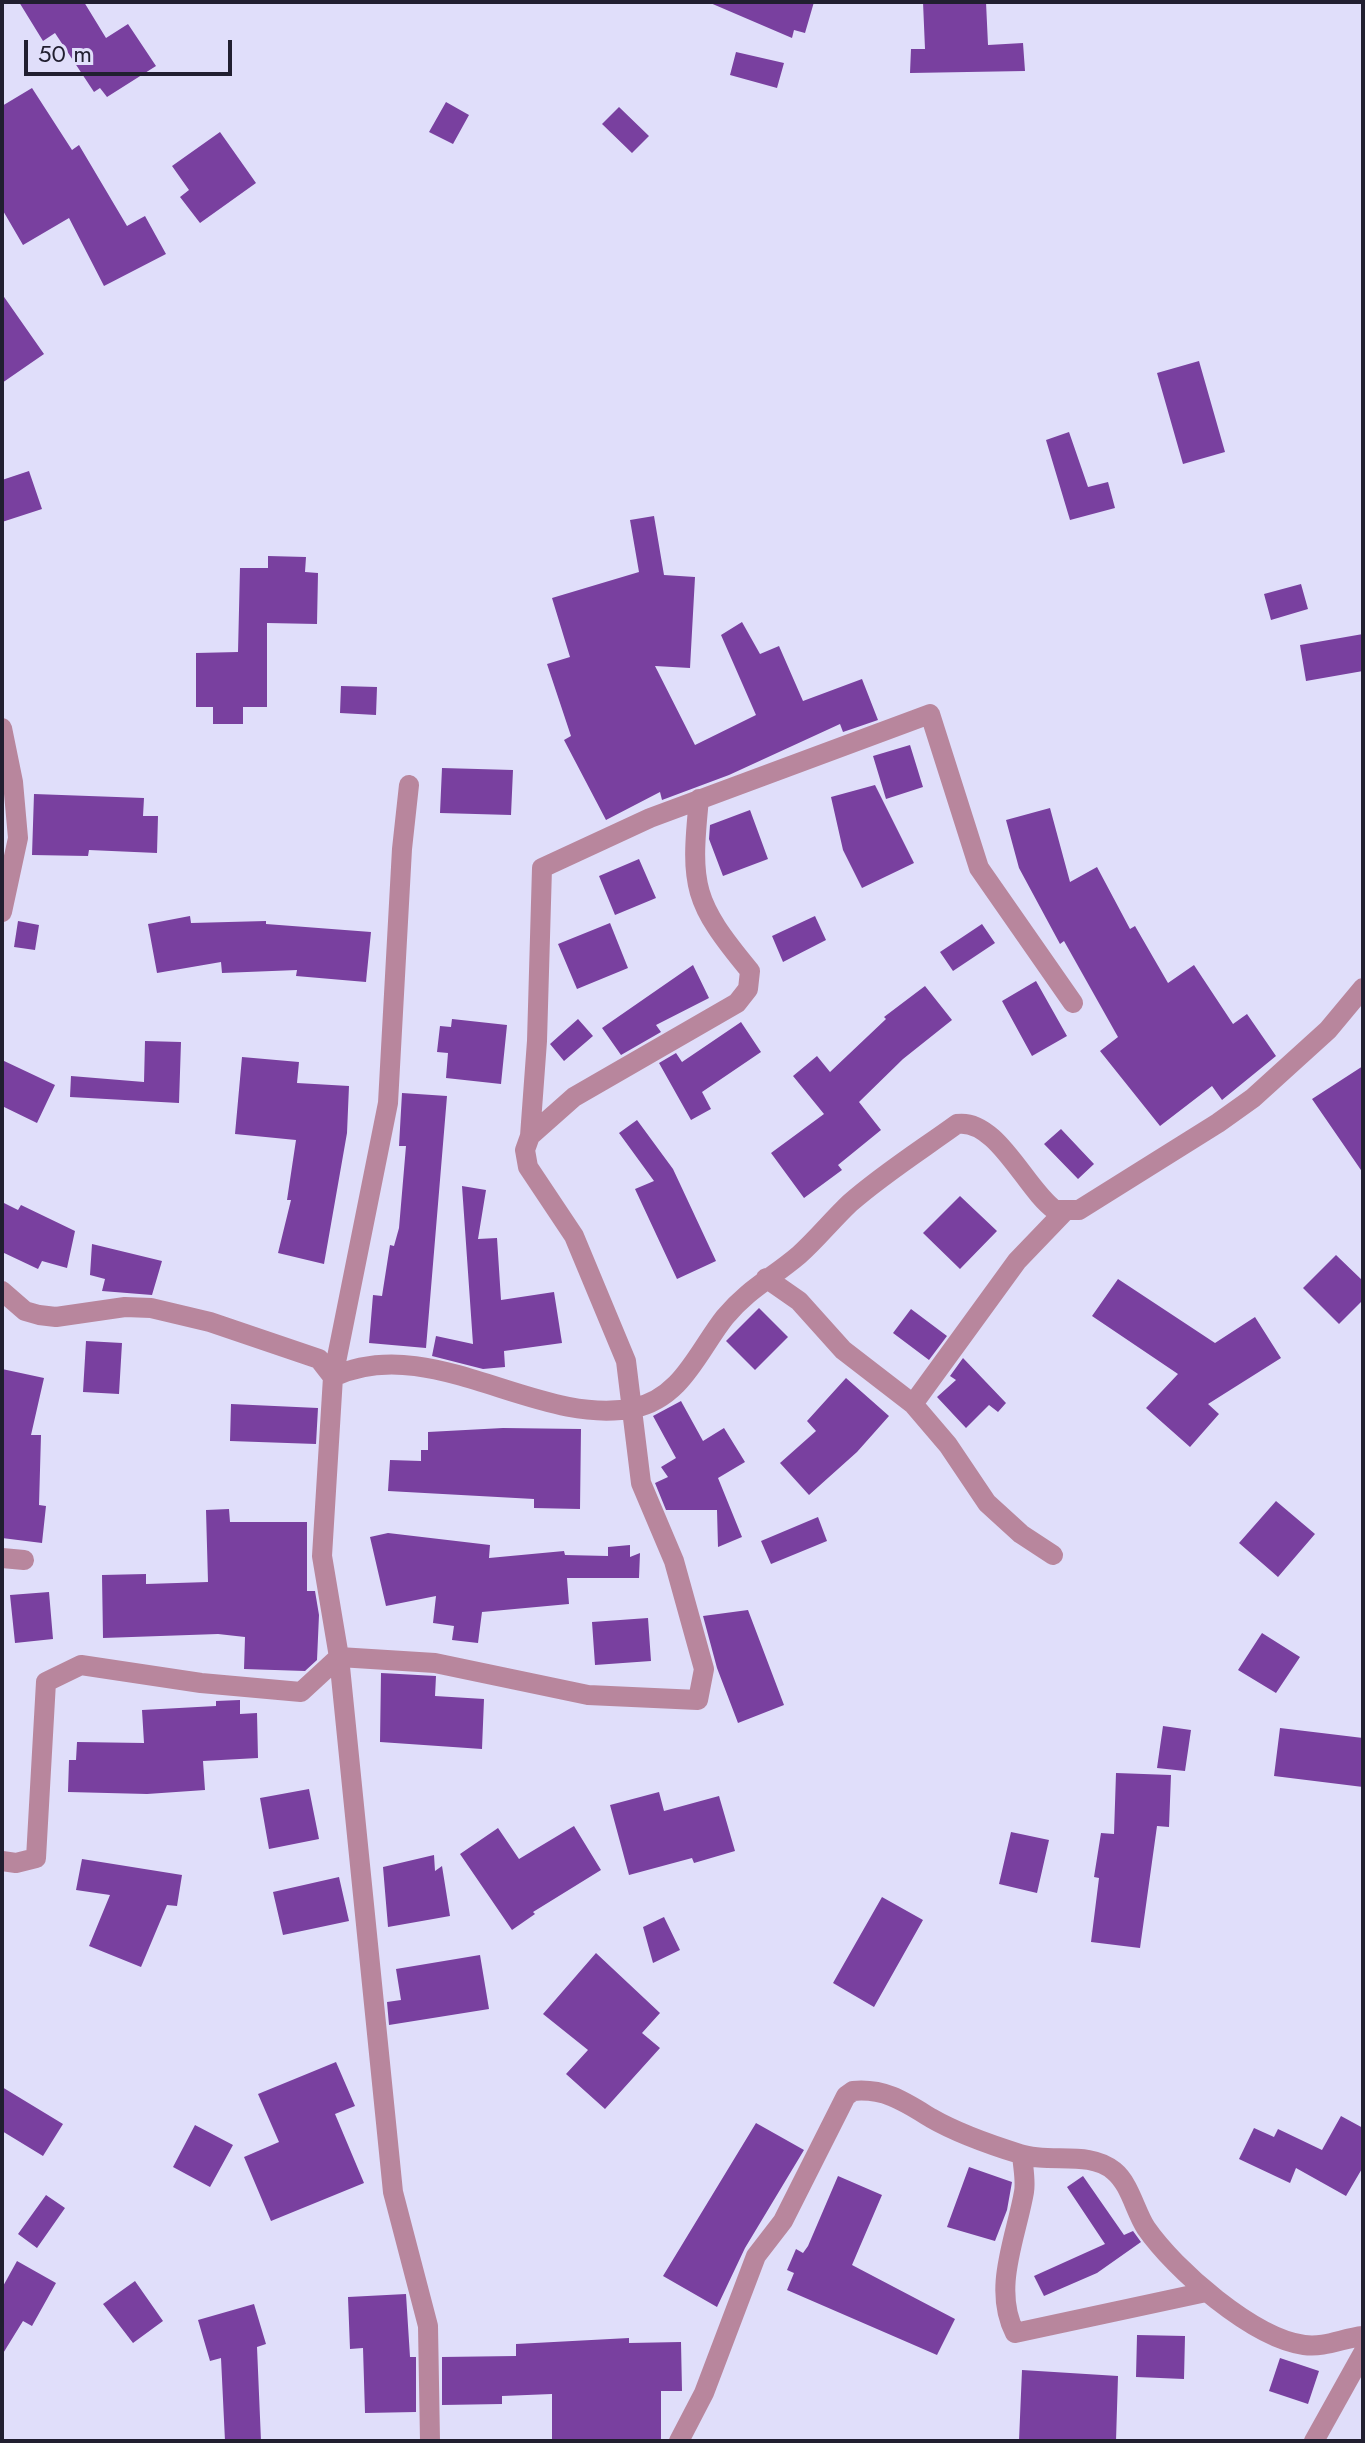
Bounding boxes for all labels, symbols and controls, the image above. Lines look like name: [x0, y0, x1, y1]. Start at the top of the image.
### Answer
scale bar: [28, 24, 236, 74]
text: 50 m: [38, 36, 92, 71]

